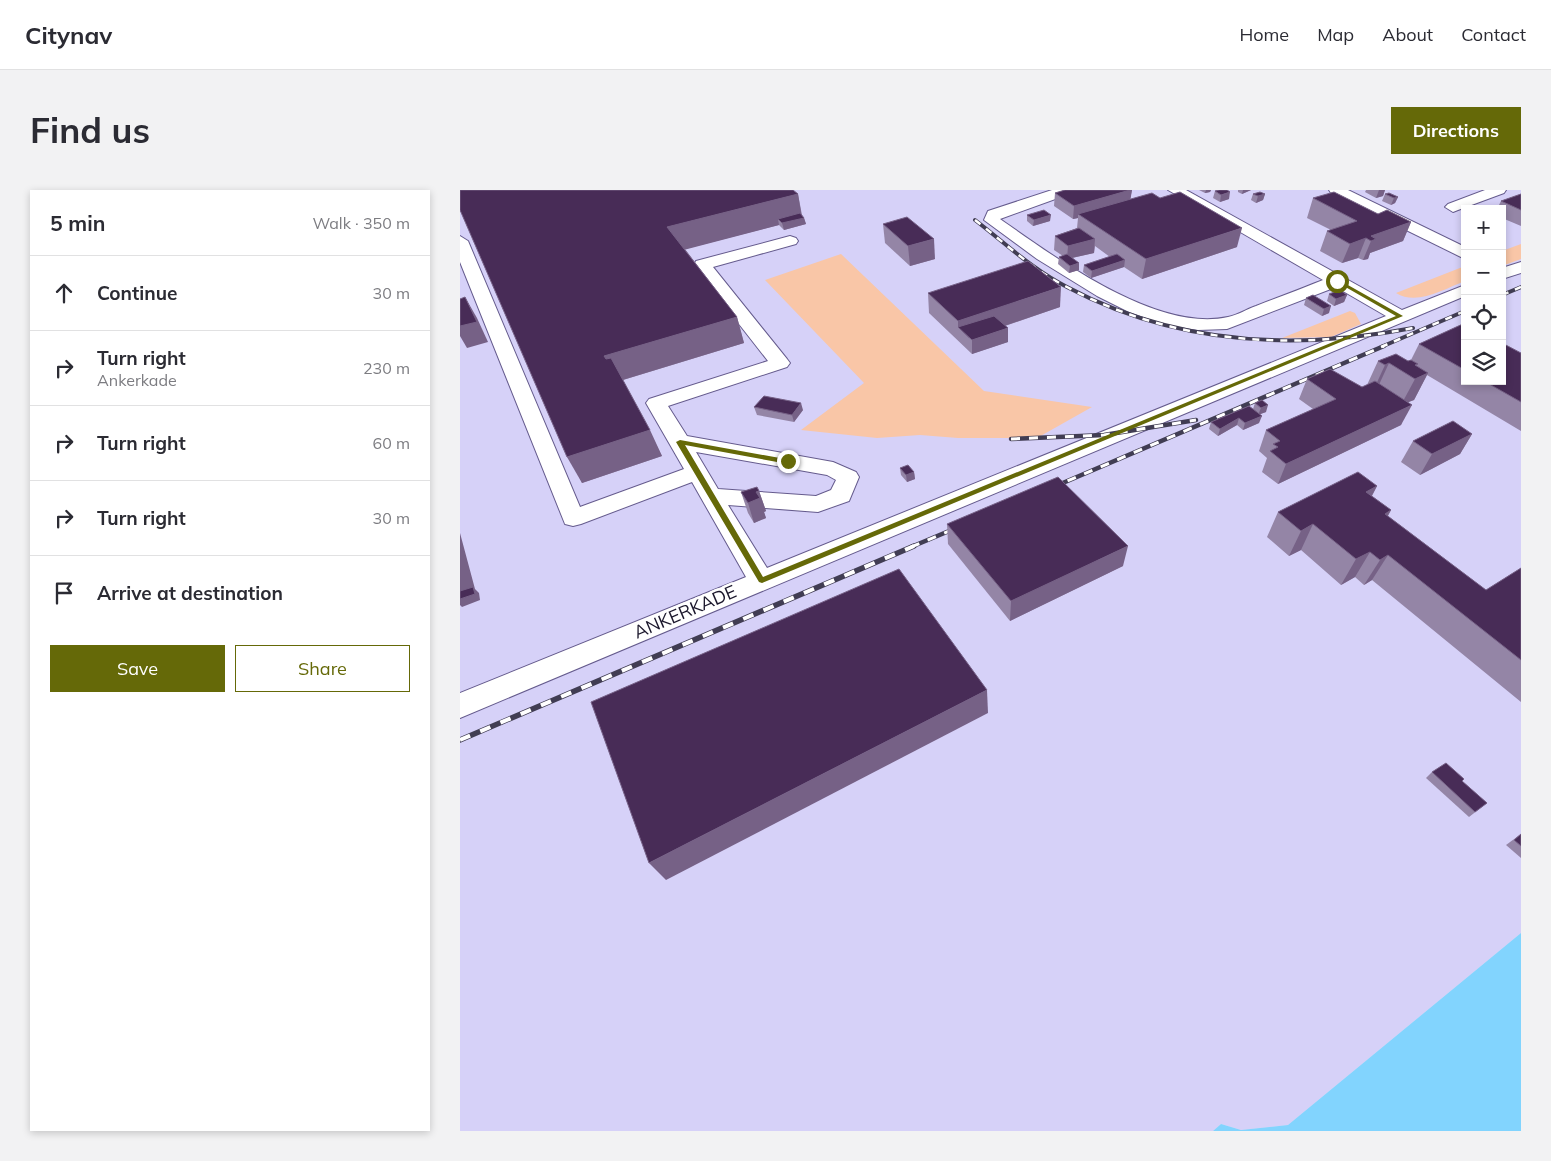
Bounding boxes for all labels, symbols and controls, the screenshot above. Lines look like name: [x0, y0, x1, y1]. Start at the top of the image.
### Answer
text: Citynav: [25, 20, 112, 50]
text: Home: [1239, 23, 1289, 46]
text: Map: [1317, 23, 1354, 46]
text: About: [1382, 23, 1433, 46]
text: Contact: [1461, 23, 1526, 46]
button: Directions: [1391, 107, 1521, 154]
text: Find us: [30, 108, 150, 152]
map controls: [1461, 205, 1506, 385]
button: +: [1461, 205, 1506, 250]
text: 5 min: [50, 210, 105, 236]
text: Walk · 350 m: [312, 213, 410, 233]
button: −: [1461, 250, 1506, 295]
route start: [1326, 270, 1349, 293]
icon: ahead: [50, 279, 78, 307]
text: Continue: [97, 281, 177, 305]
text: 30 m: [373, 283, 410, 303]
button: locate: [1461, 295, 1506, 340]
button: layers: [1461, 340, 1506, 385]
text: Turn right: [97, 346, 186, 370]
icon: right: [50, 354, 78, 382]
text: 230 m: [363, 358, 410, 378]
text: Ankerkade: [97, 370, 177, 390]
icon: right: [50, 429, 78, 457]
text: Turn right: [97, 431, 186, 455]
text: 60 m: [373, 433, 410, 453]
route end: [777, 450, 800, 473]
icon: right: [50, 504, 78, 532]
text: Turn right: [97, 506, 186, 530]
text: 30 m: [373, 508, 410, 528]
icon: arrive: [50, 579, 78, 607]
street label: ANKERKADE: [630, 580, 740, 643]
text: Arrive at destination: [97, 581, 283, 605]
button: Save: [50, 645, 225, 692]
button: Share: [235, 645, 410, 692]

